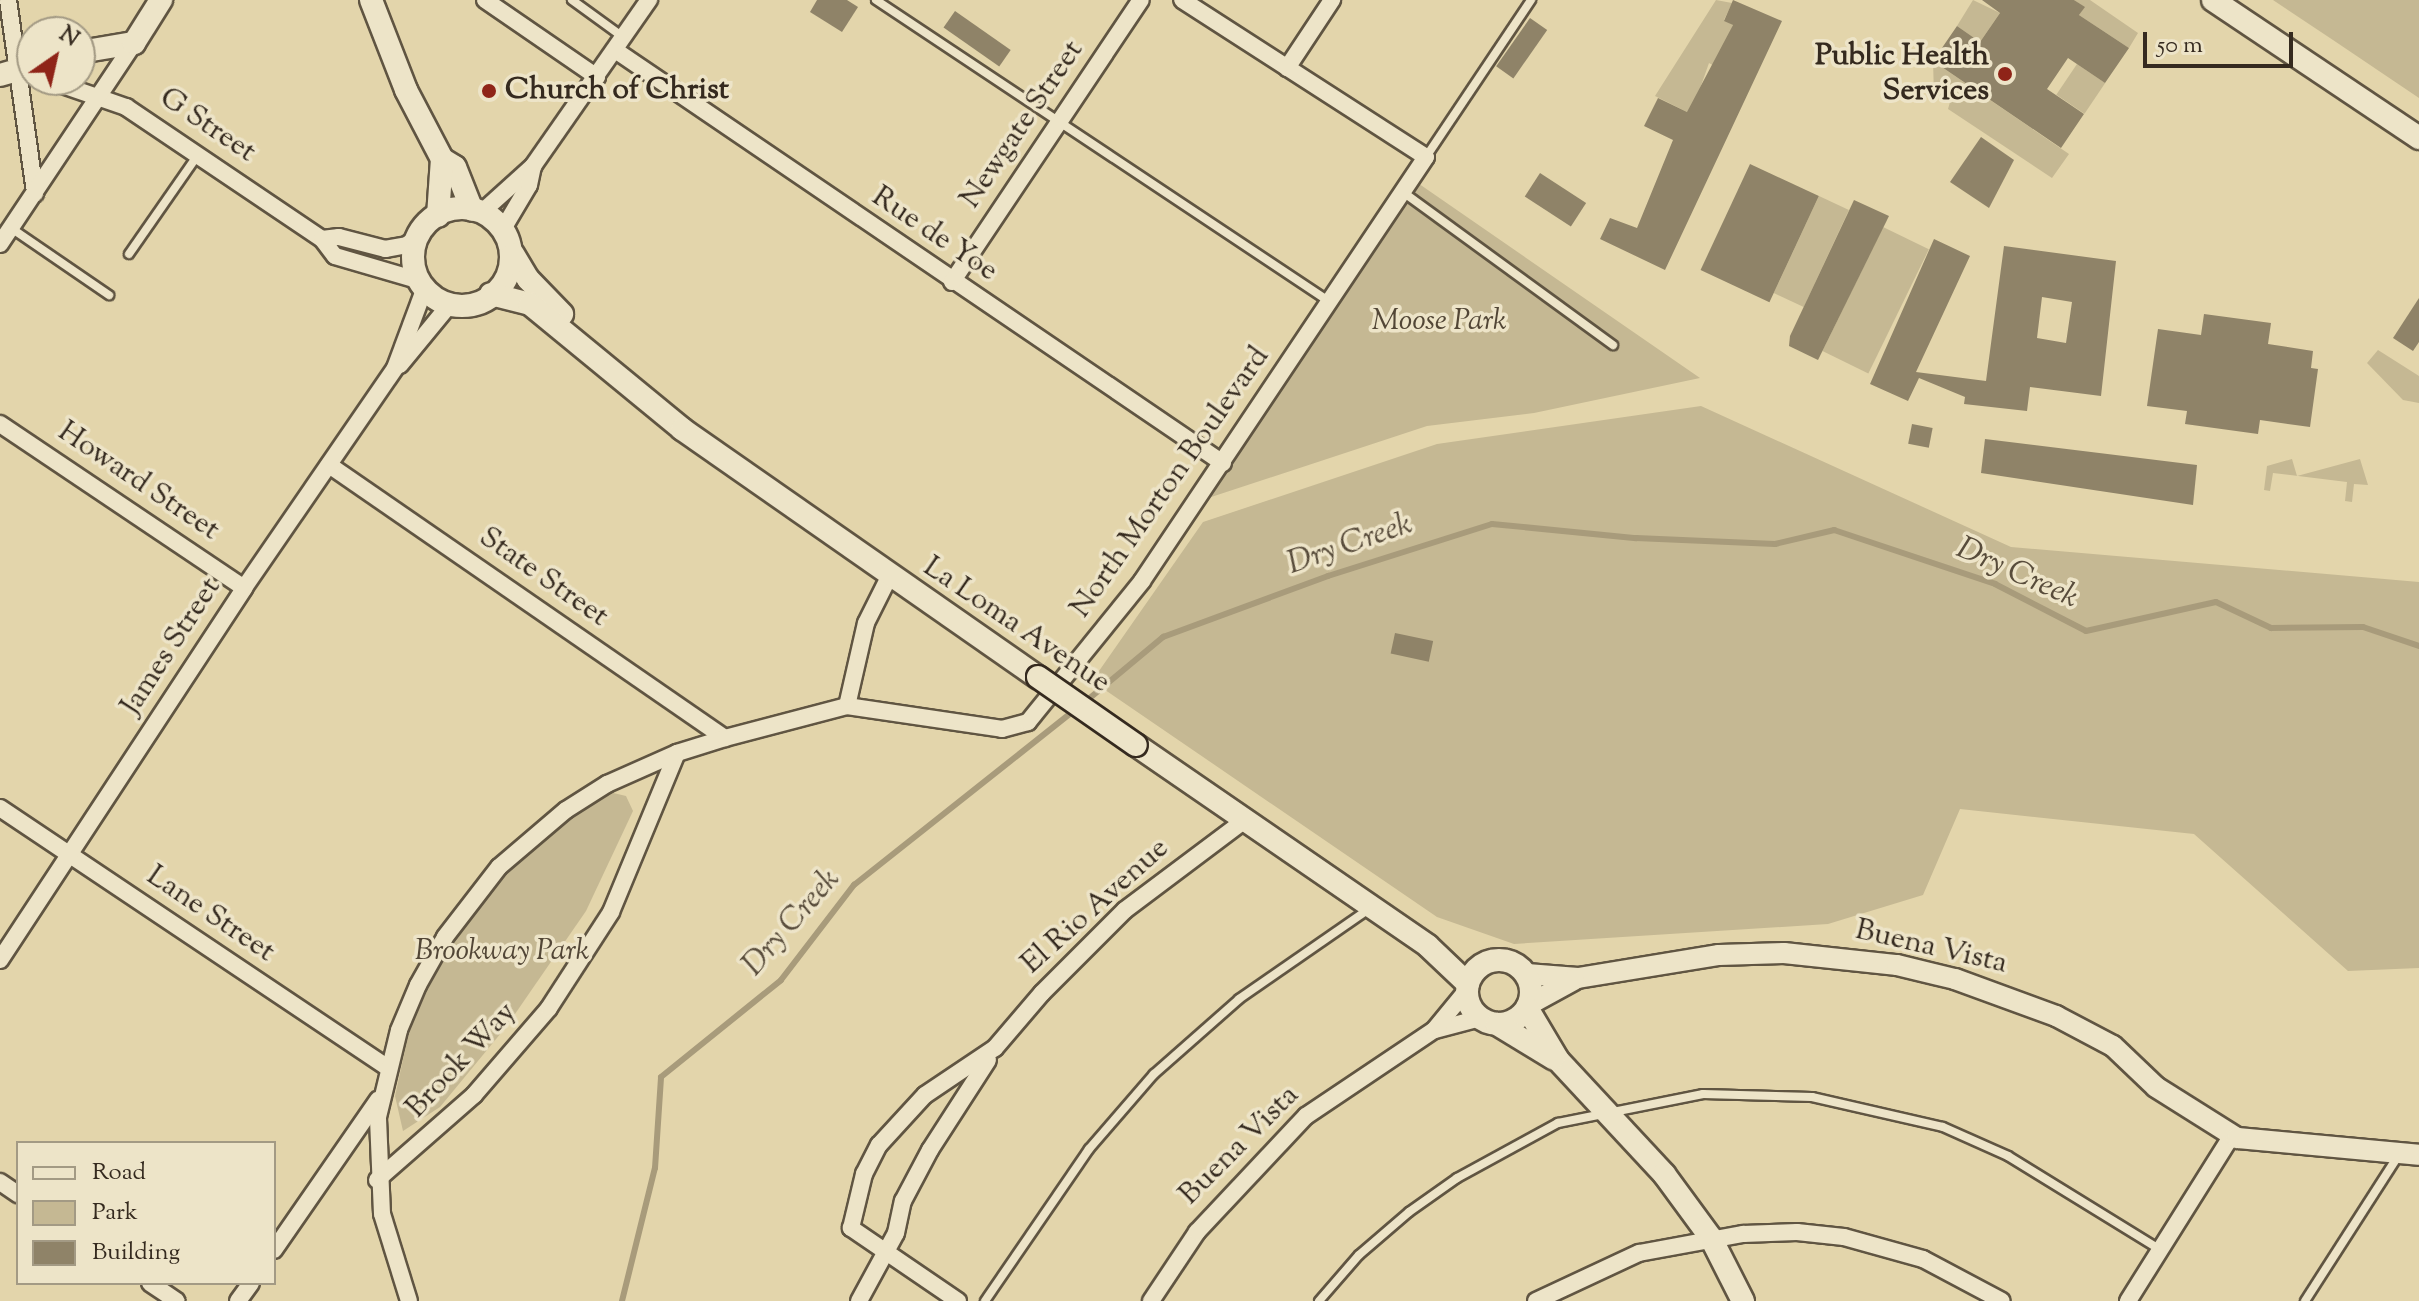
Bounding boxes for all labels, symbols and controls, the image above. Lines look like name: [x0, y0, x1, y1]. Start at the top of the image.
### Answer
north arrow: [16, 16, 96, 96]
scale bar: [2147, 16, 2297, 66]
text: N: [52, 20, 85, 56]
text: 50 m: [2157, 29, 2203, 63]
street label: Newgate Street: [954, 34, 1092, 216]
place label: Public Health Services: [1815, 39, 1989, 110]
marker: Public Health Services: [1996, 65, 2014, 83]
place label: Church of Christ: [505, 73, 729, 109]
street label: G Street: [152, 81, 262, 171]
marker: Church of Christ: [480, 82, 498, 100]
street label: Rue de Yoe: [864, 180, 1004, 290]
park label: Moose Park: [1371, 304, 1507, 340]
street label: North Morton Boulevard: [1064, 341, 1278, 625]
street label: Howard Street: [50, 415, 226, 549]
water label: Dry Creek: [1283, 506, 1417, 584]
street label: State Street: [471, 520, 615, 636]
water label: Dry Creek: [1950, 530, 2084, 618]
street label: La Loma Avenue: [916, 550, 1116, 702]
street label: James Street: [114, 572, 230, 722]
street label: El Rio Avenue: [1015, 831, 1177, 983]
street label: Lane Street: [139, 859, 281, 971]
water label: Dry Creek: [735, 862, 849, 984]
street label: Buena Vista: [1851, 913, 2011, 983]
park label: Brookway Park: [415, 934, 589, 970]
street label: Brook Way: [399, 996, 525, 1126]
street label: Buena Vista: [1172, 1078, 1308, 1214]
legend: [16, 1141, 276, 1285]
text: Road: [92, 1156, 146, 1190]
text: Park: [92, 1196, 138, 1230]
text: Building: [92, 1236, 180, 1270]

